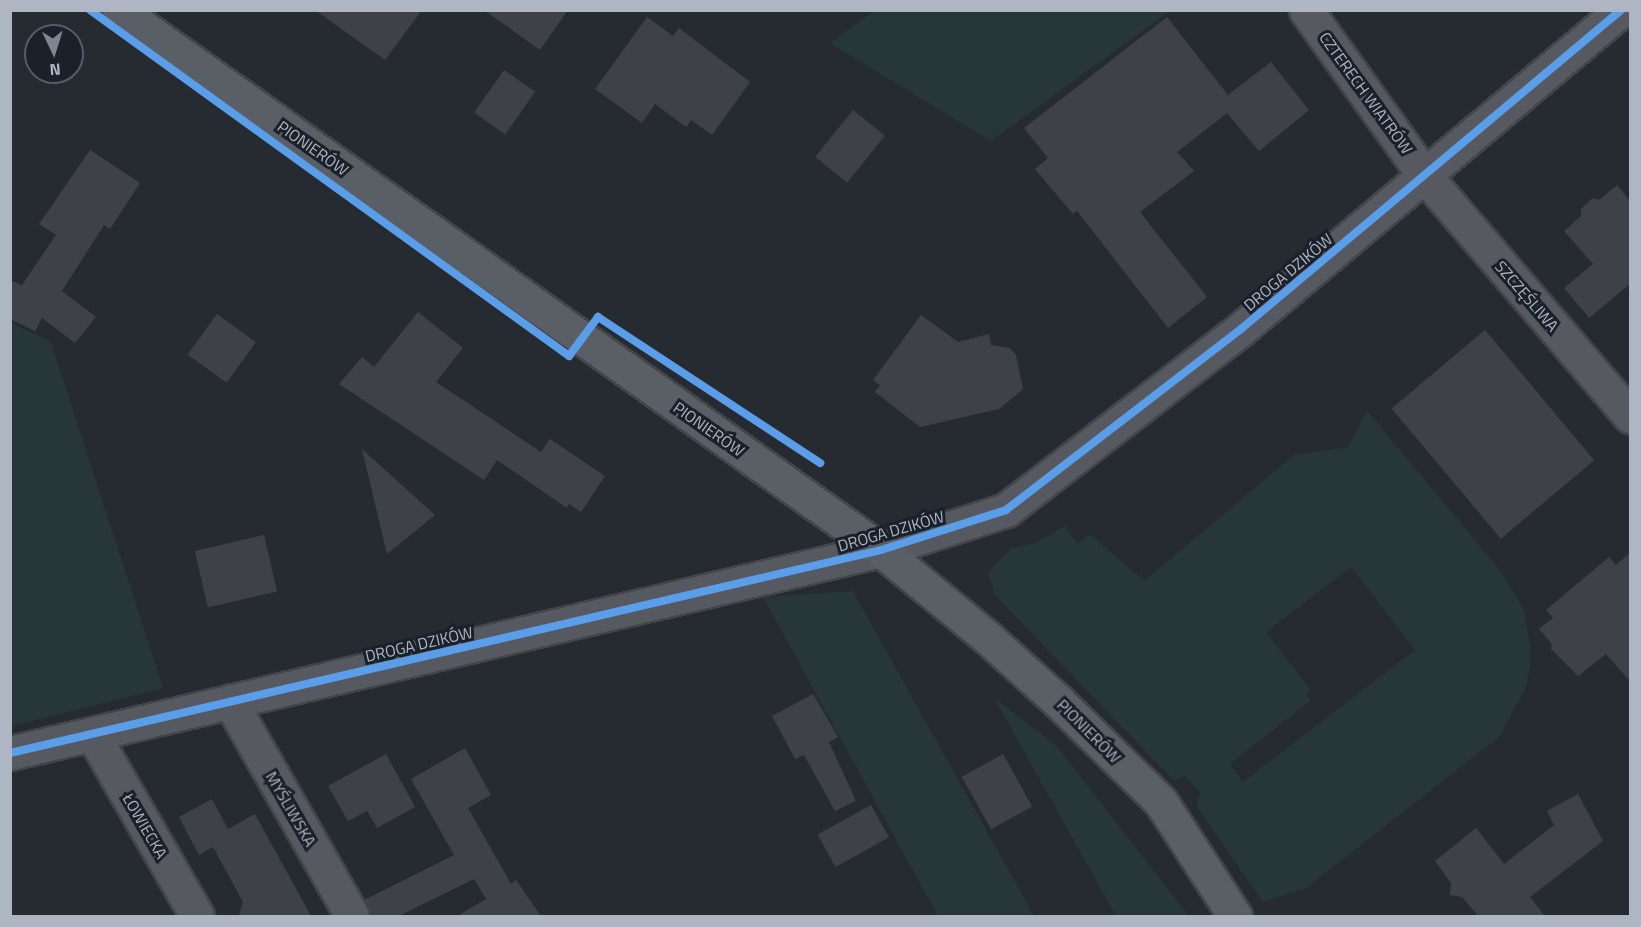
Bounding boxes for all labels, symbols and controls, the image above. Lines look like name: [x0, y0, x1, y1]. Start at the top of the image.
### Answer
north arrow: [24, 24, 84, 84]
street label: CZTERECH WIATRÓW: [1315, 28, 1417, 158]
text: N: [49, 58, 61, 82]
street label: PIONIERÓW: [274, 117, 352, 179]
street label: DROGA DZIKÓW: [1240, 229, 1336, 315]
street label: SZCZĘŚLIWA: [1491, 257, 1563, 335]
street label: PIONIERÓW: [670, 398, 748, 460]
street label: DROGA DZIKÓW: [836, 507, 946, 555]
street label: DROGA DZIKÓW: [363, 622, 475, 666]
street label: PIONIERÓW: [1053, 695, 1125, 767]
street label: MYŚLIWSKA: [262, 768, 320, 850]
street label: ŁOWIECKA: [119, 790, 171, 862]

